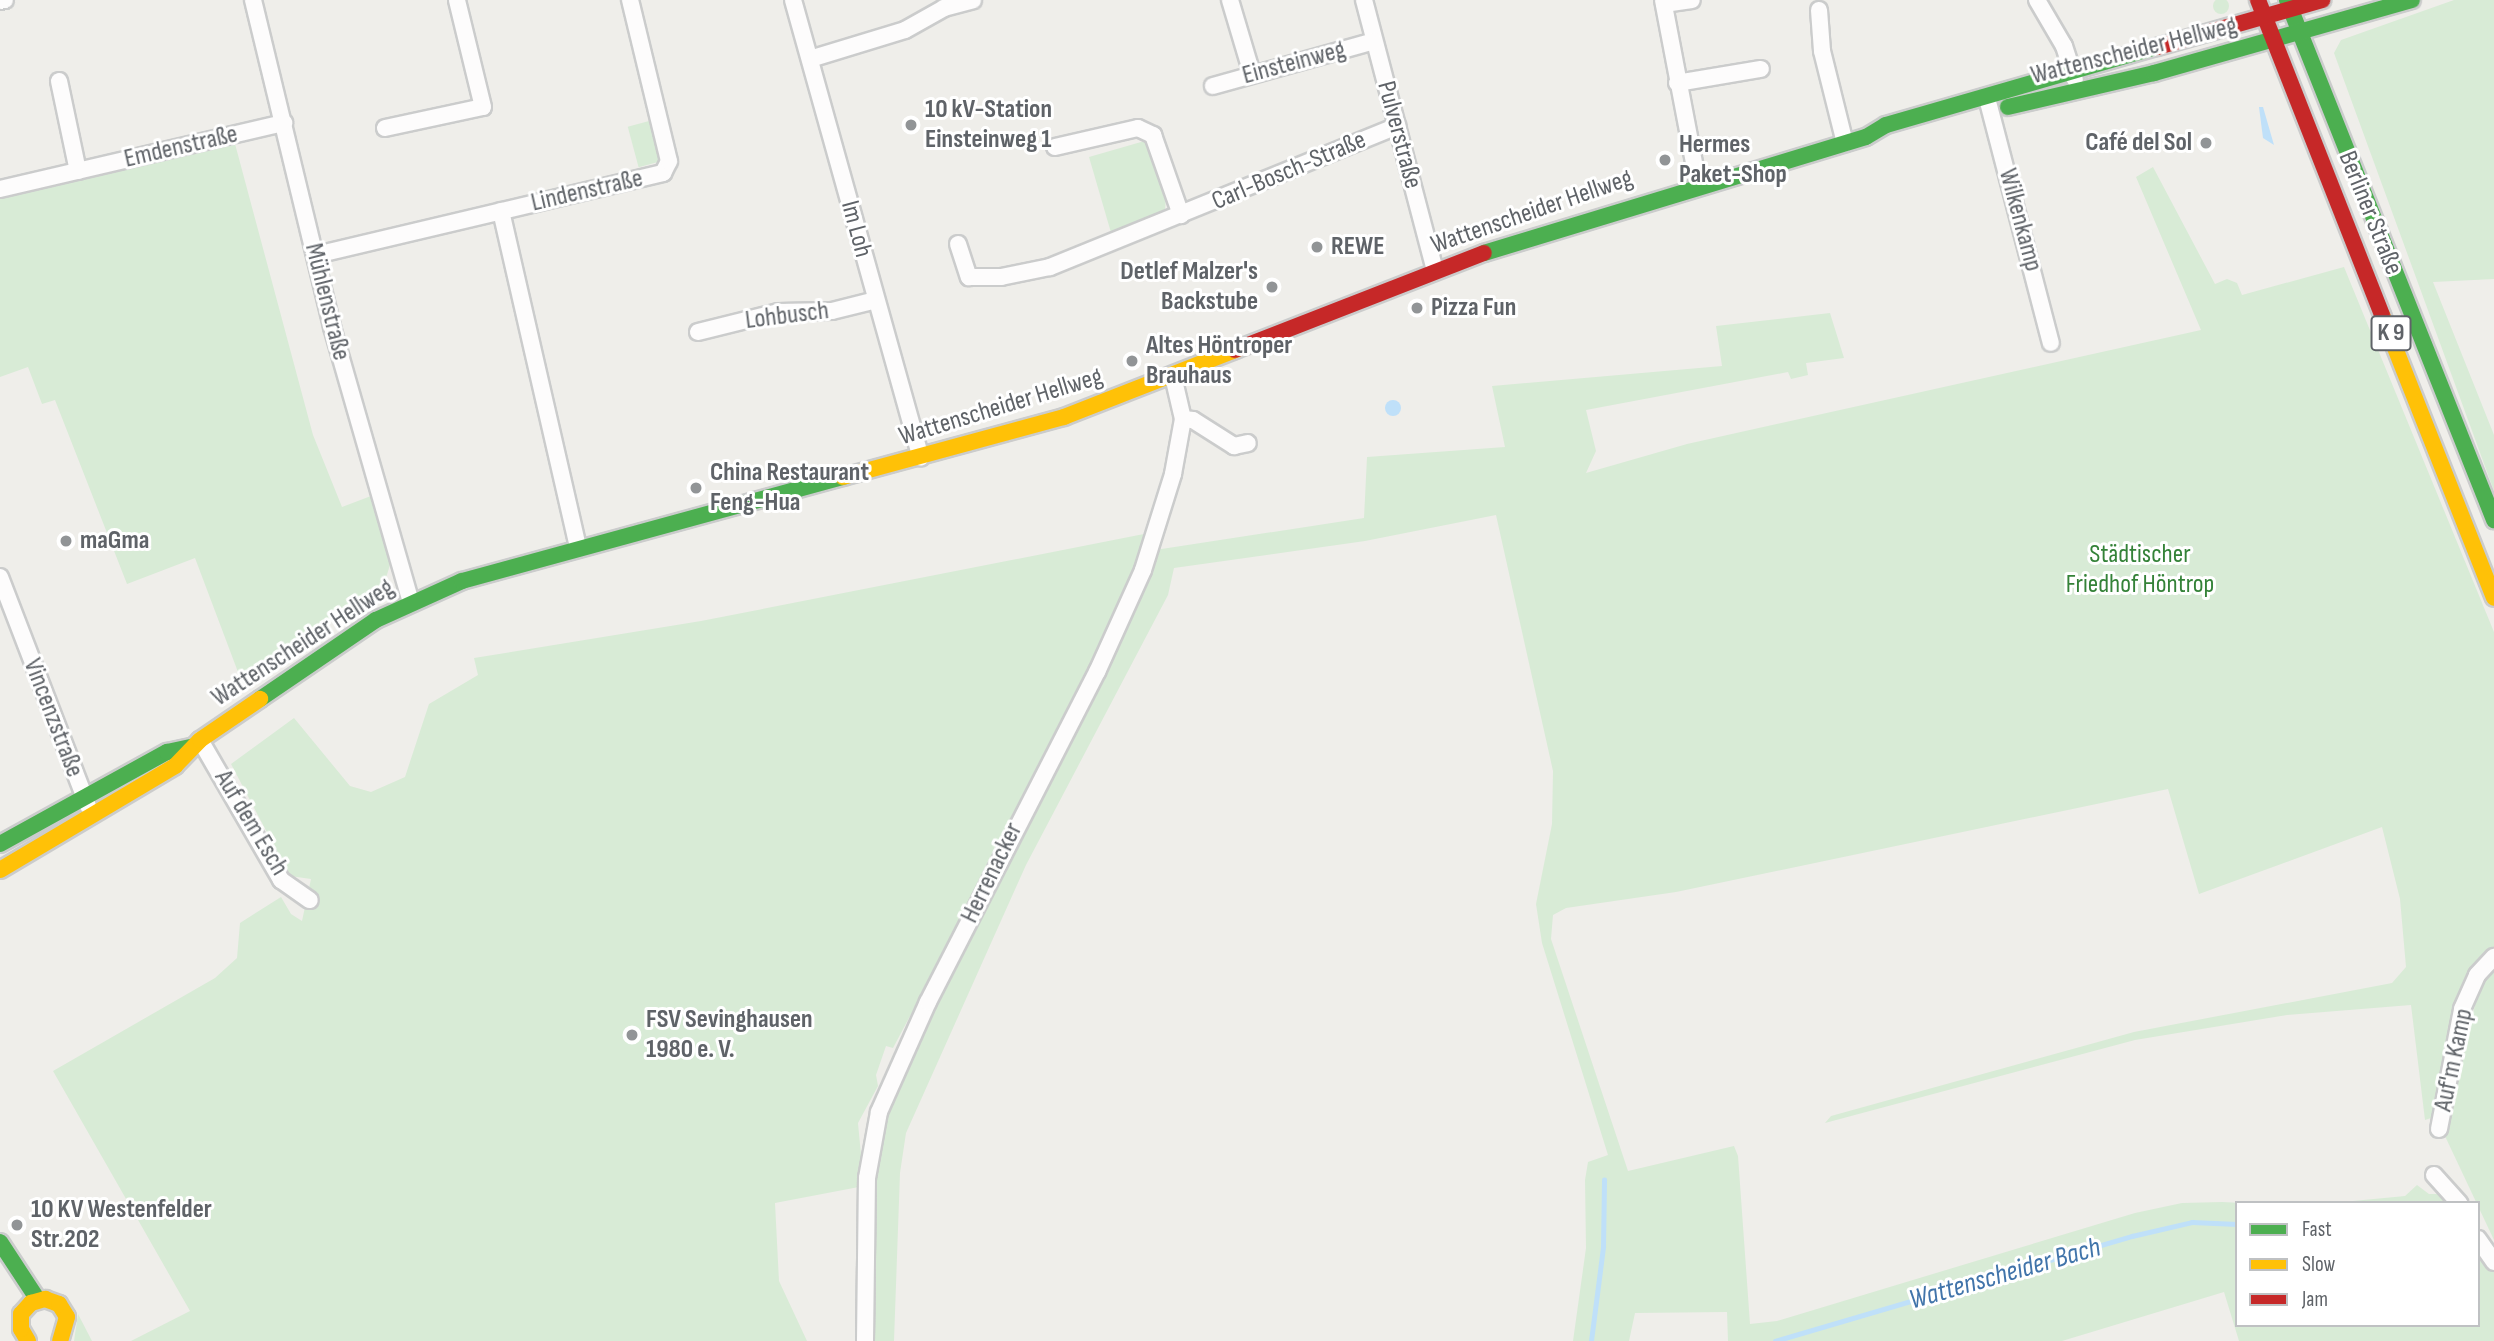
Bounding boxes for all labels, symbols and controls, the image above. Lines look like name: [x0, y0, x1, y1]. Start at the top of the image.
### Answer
street label: Wattenscheider Hellweg: [2028, 10, 2240, 92]
street label: Einsteinweg: [1239, 34, 1349, 92]
street label: Pulverstraße: [1370, 78, 1428, 192]
place label: 10 kV-Station Einsteinweg 1: [925, 94, 1052, 156]
marker: 10 kV-Station Einsteinweg 1: [903, 117, 919, 133]
street label: Emdenstraße: [121, 119, 241, 175]
street label: Carl-Bosch-Straße: [1207, 125, 1371, 217]
place label: Café del Sol: [2085, 127, 2192, 159]
place label: Hermes Paket-Shop: [1679, 129, 1787, 190]
marker: Café del Sol: [2198, 135, 2214, 151]
street label: Berliner Straße: [2331, 147, 2409, 279]
marker: Hermes Paket-Shop: [1657, 152, 1673, 168]
street label: Lindenstraße: [528, 163, 646, 219]
street label: Wattenscheider Hellweg: [1427, 163, 1637, 261]
street label: Wilkenkamp: [1991, 165, 2049, 275]
street label: Im Loh: [834, 197, 878, 261]
place label: REWE: [1331, 231, 1384, 263]
marker: REWE: [1309, 239, 1325, 255]
street label: Mühlenstraße: [297, 240, 357, 364]
place label: Detlef Malzer's Backstube: [1120, 256, 1258, 318]
marker: Detlef Malzer's Backstube: [1264, 279, 1280, 295]
place label: Pizza Fun: [1431, 292, 1516, 324]
street label: Lohbusch: [744, 295, 830, 337]
marker: Pizza Fun: [1409, 300, 1425, 316]
road number: K 9: [2370, 312, 2412, 354]
place label: Altes Höntroper Brauhaus: [1146, 330, 1292, 392]
marker: Altes Höntroper Brauhaus: [1124, 353, 1140, 369]
street label: Wattenscheider Hellweg: [895, 361, 1107, 453]
place label: China Restaurant Feng-Hua: [710, 457, 869, 518]
marker: China Restaurant Feng-Hua: [688, 480, 704, 496]
place label: maGma: [80, 525, 149, 557]
marker: maGma: [58, 533, 74, 549]
park label: Städtischer Friedhof Höntrop: [2066, 539, 2214, 600]
street label: Wattenscheider Hellweg: [206, 572, 400, 714]
street label: Vincenzstraße: [16, 654, 90, 782]
street label: Auf dem Esch: [207, 765, 295, 881]
street label: Herrenacker: [954, 818, 1030, 928]
place label: FSV Sevinghausen 1980 e. V.: [646, 1004, 813, 1066]
street label: Auf'm Kamp: [2428, 1006, 2480, 1114]
marker: FSV Sevinghausen 1980 e. V.: [624, 1027, 640, 1043]
place label: 10 KV Westenfelder Str.202: [31, 1194, 212, 1256]
legend: [2235, 1201, 2480, 1327]
marker: 10 KV Westenfelder Str.202: [9, 1217, 25, 1233]
text: Fast: [2302, 1217, 2332, 1242]
water label: Wattenscheider Bach: [1906, 1231, 2104, 1317]
text: Slow: [2302, 1252, 2335, 1277]
text: Jam: [2302, 1287, 2328, 1312]

